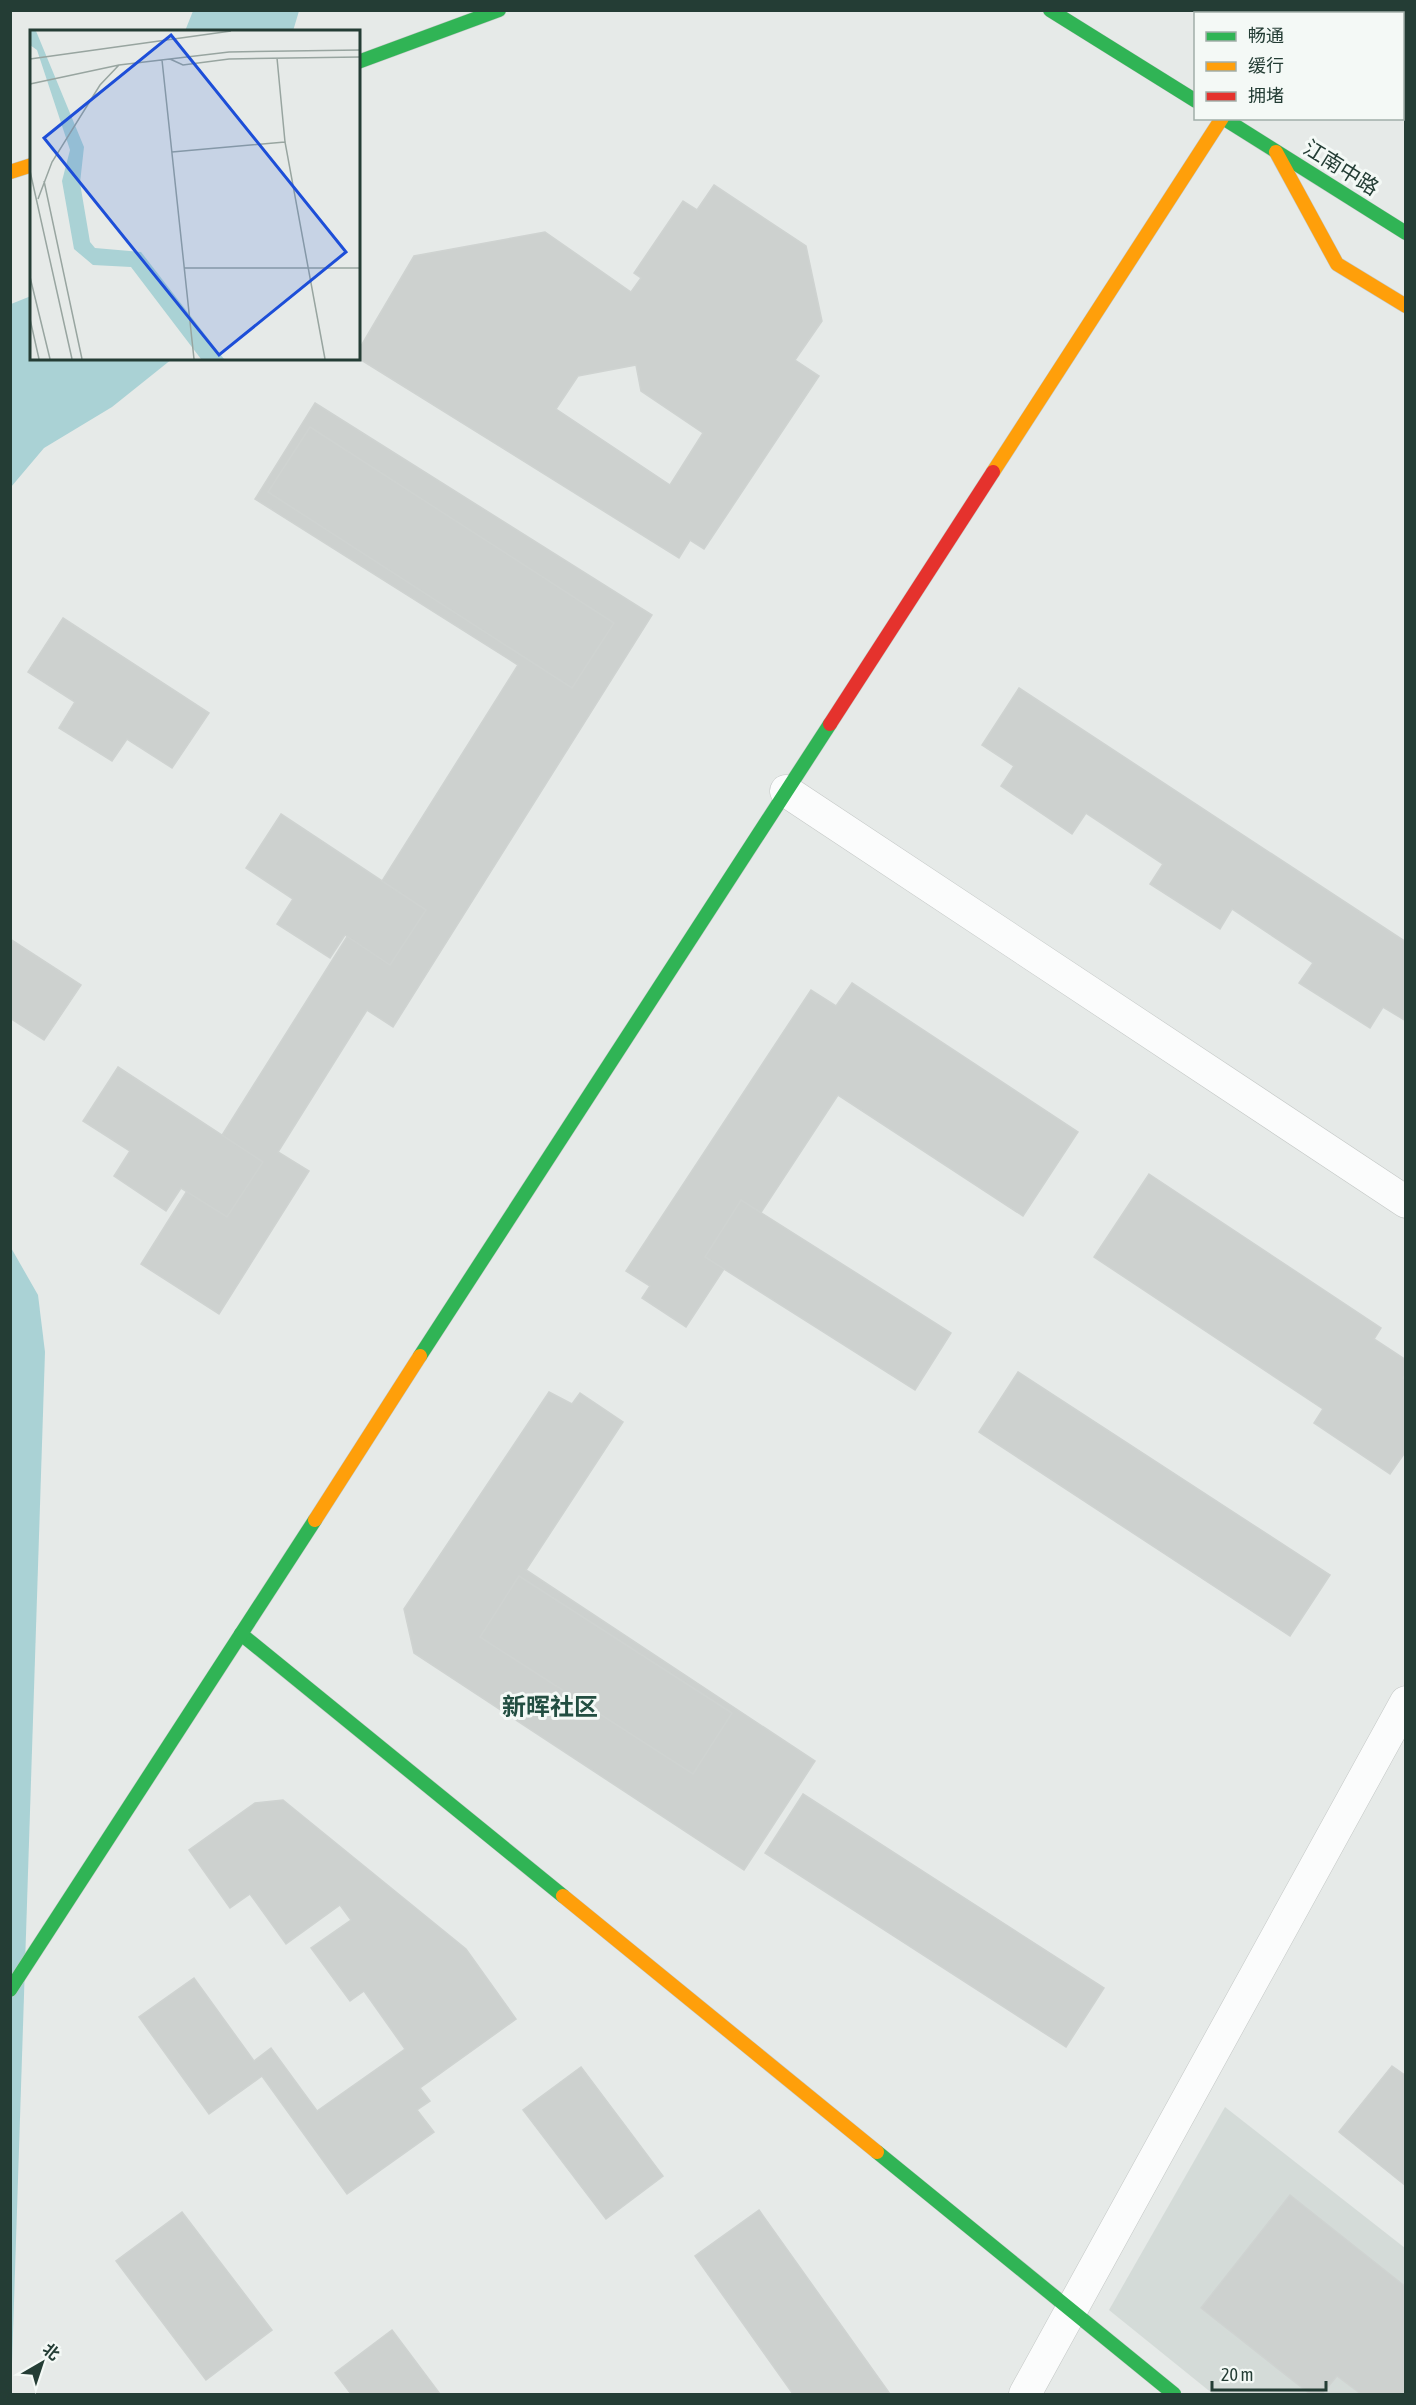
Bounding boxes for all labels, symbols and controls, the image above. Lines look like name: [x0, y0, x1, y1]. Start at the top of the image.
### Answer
legend: [1194, 12, 1404, 120]
text: 畅通: [1248, 25, 1284, 46]
inset map: [30, 30, 360, 360]
text: 缓行: [1248, 55, 1284, 76]
text: 拥堵: [1248, 85, 1284, 106]
street label: 江南中路: [1300, 135, 1384, 200]
district label: 新晖社区: [502, 1693, 598, 1720]
north arrow: [12, 2333, 72, 2393]
text: 北: [40, 2339, 63, 2363]
scale bar: [1212, 2354, 1326, 2392]
text: 20 m: [1221, 2364, 1253, 2385]

